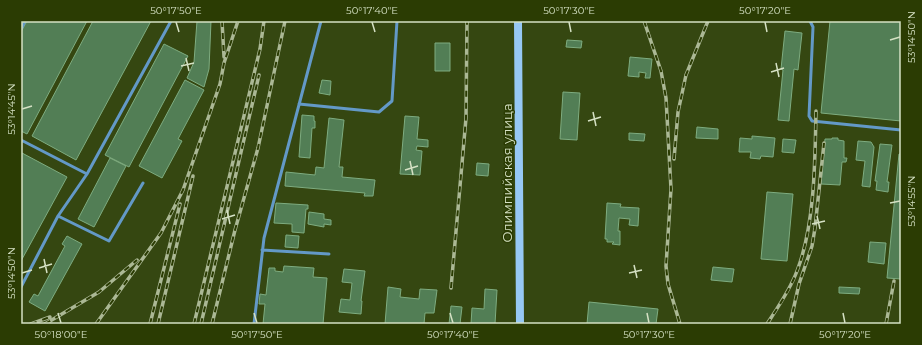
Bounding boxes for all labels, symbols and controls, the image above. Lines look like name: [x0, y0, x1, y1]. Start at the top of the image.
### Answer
text: 50°17'50"E: [150, 4, 202, 17]
text: 50°17'40"E: [346, 4, 398, 17]
text: 50°17'30"E: [543, 4, 595, 17]
text: 50°17'20"E: [739, 4, 791, 17]
text: 53°14'50"N: [905, 11, 918, 63]
text: 53°14'45"N: [5, 83, 18, 135]
street label: Олимпийская улица: [499, 103, 515, 243]
text: 53°14'55"N: [905, 176, 918, 226]
text: 53°14'50"N: [5, 247, 18, 299]
text: 50°18'00"E: [35, 328, 88, 341]
text: 50°17'50"E: [231, 328, 283, 341]
text: 50°17'40"E: [427, 328, 479, 341]
text: 50°17'30"E: [623, 328, 675, 341]
text: 50°17'20"E: [819, 328, 871, 341]

